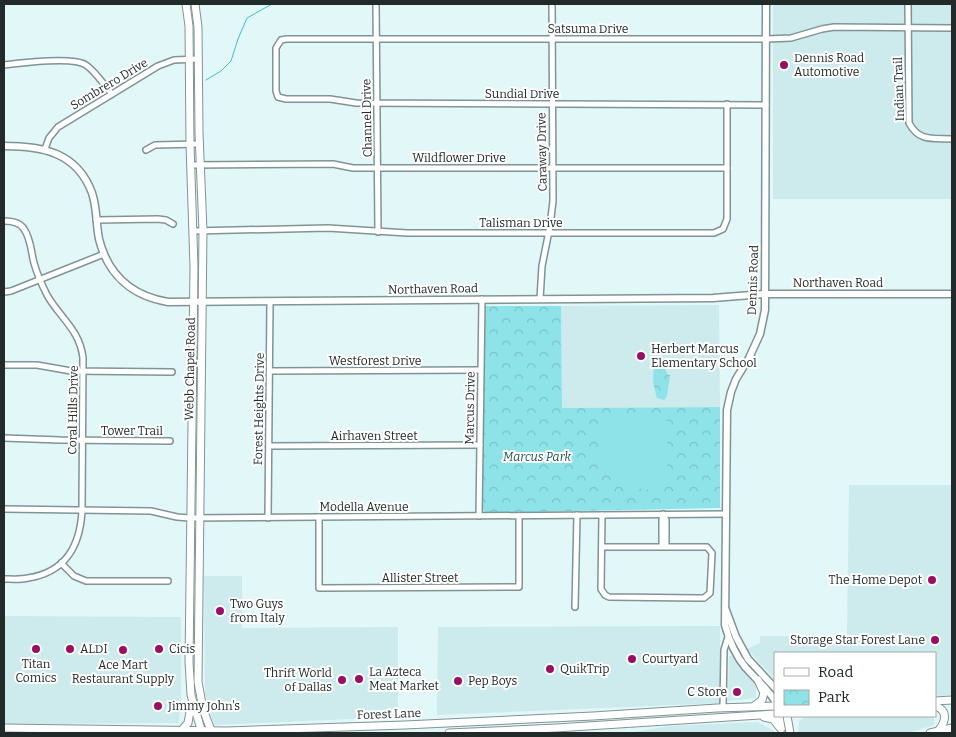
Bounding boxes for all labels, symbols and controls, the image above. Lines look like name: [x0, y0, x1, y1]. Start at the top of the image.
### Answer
street label: Satsuma Drive: [548, 22, 628, 36]
place label: Dennis Road Automotive: [794, 51, 864, 79]
street label: Sombrero Drive: [68, 55, 150, 113]
street label: Indian Trail: [891, 56, 907, 121]
marker: Dennis Road Automotive: [778, 59, 790, 71]
street label: Channel Drive: [359, 79, 375, 157]
street label: Sundial Drive: [485, 87, 559, 101]
street label: Caraway Drive: [534, 112, 550, 192]
street label: Wildflower Drive: [412, 151, 506, 165]
street label: Talisman Drive: [479, 216, 563, 230]
street label: Dennis Road: [745, 245, 761, 315]
street label: Northaven Road: [793, 276, 883, 290]
street label: Northaven Road: [388, 281, 478, 297]
street label: Webb Chapel Road: [182, 317, 198, 421]
place label: Herbert Marcus Elementary School: [651, 342, 757, 370]
marker: Herbert Marcus Elementary School: [635, 350, 647, 362]
street label: Forest Heights Drive: [251, 353, 267, 465]
street label: Westforest Drive: [329, 354, 421, 368]
street label: Coral Hills Drive: [65, 365, 81, 455]
street label: Marcus Drive: [462, 371, 478, 445]
street label: Tower Trail: [101, 424, 164, 438]
street label: Airhaven Street: [330, 429, 418, 443]
park label: Marcus Park: [503, 450, 571, 464]
street label: Modella Avenue: [320, 500, 408, 514]
street label: Allister Street: [382, 571, 459, 585]
place label: The Home Depot: [829, 573, 923, 587]
marker: The Home Depot: [926, 574, 938, 586]
place label: Two Guys from Italy: [230, 597, 285, 625]
marker: Two Guys from Italy: [214, 605, 226, 617]
place label: Storage Star Forest Lane: [790, 633, 925, 647]
marker: Storage Star Forest Lane: [929, 634, 941, 646]
place label: ALDI: [80, 642, 108, 656]
place label: Cicis: [169, 642, 196, 656]
marker: Titan Comics: [30, 643, 42, 655]
marker: ALDI: [64, 643, 76, 655]
marker: Cicis: [153, 643, 165, 655]
marker: Ace Mart Restaurant Supply: [117, 644, 129, 656]
place label: Courtyard: [642, 652, 698, 666]
legend: [774, 652, 936, 717]
marker: Courtyard: [626, 653, 638, 665]
place label: Titan Comics: [15, 657, 57, 685]
place label: Ace Mart Restaurant Supply: [72, 658, 175, 686]
place label: QuikTrip: [560, 662, 609, 676]
marker: QuikTrip: [544, 663, 556, 675]
text: Road: [818, 663, 853, 681]
place label: La Azteca Meat Market: [369, 665, 439, 693]
place label: Thrift World of Dallas: [264, 666, 332, 694]
marker: La Azteca Meat Market: [353, 673, 365, 685]
marker: Thrift World of Dallas: [336, 674, 348, 686]
place label: Pep Boys: [468, 674, 517, 688]
marker: Pep Boys: [452, 675, 464, 687]
place label: C Store: [687, 685, 727, 699]
marker: C Store: [731, 686, 743, 698]
text: Park: [818, 688, 850, 706]
place label: Jimmy John's: [167, 699, 240, 713]
marker: Jimmy John's: [152, 700, 164, 712]
street label: Forest Lane: [357, 706, 421, 722]

